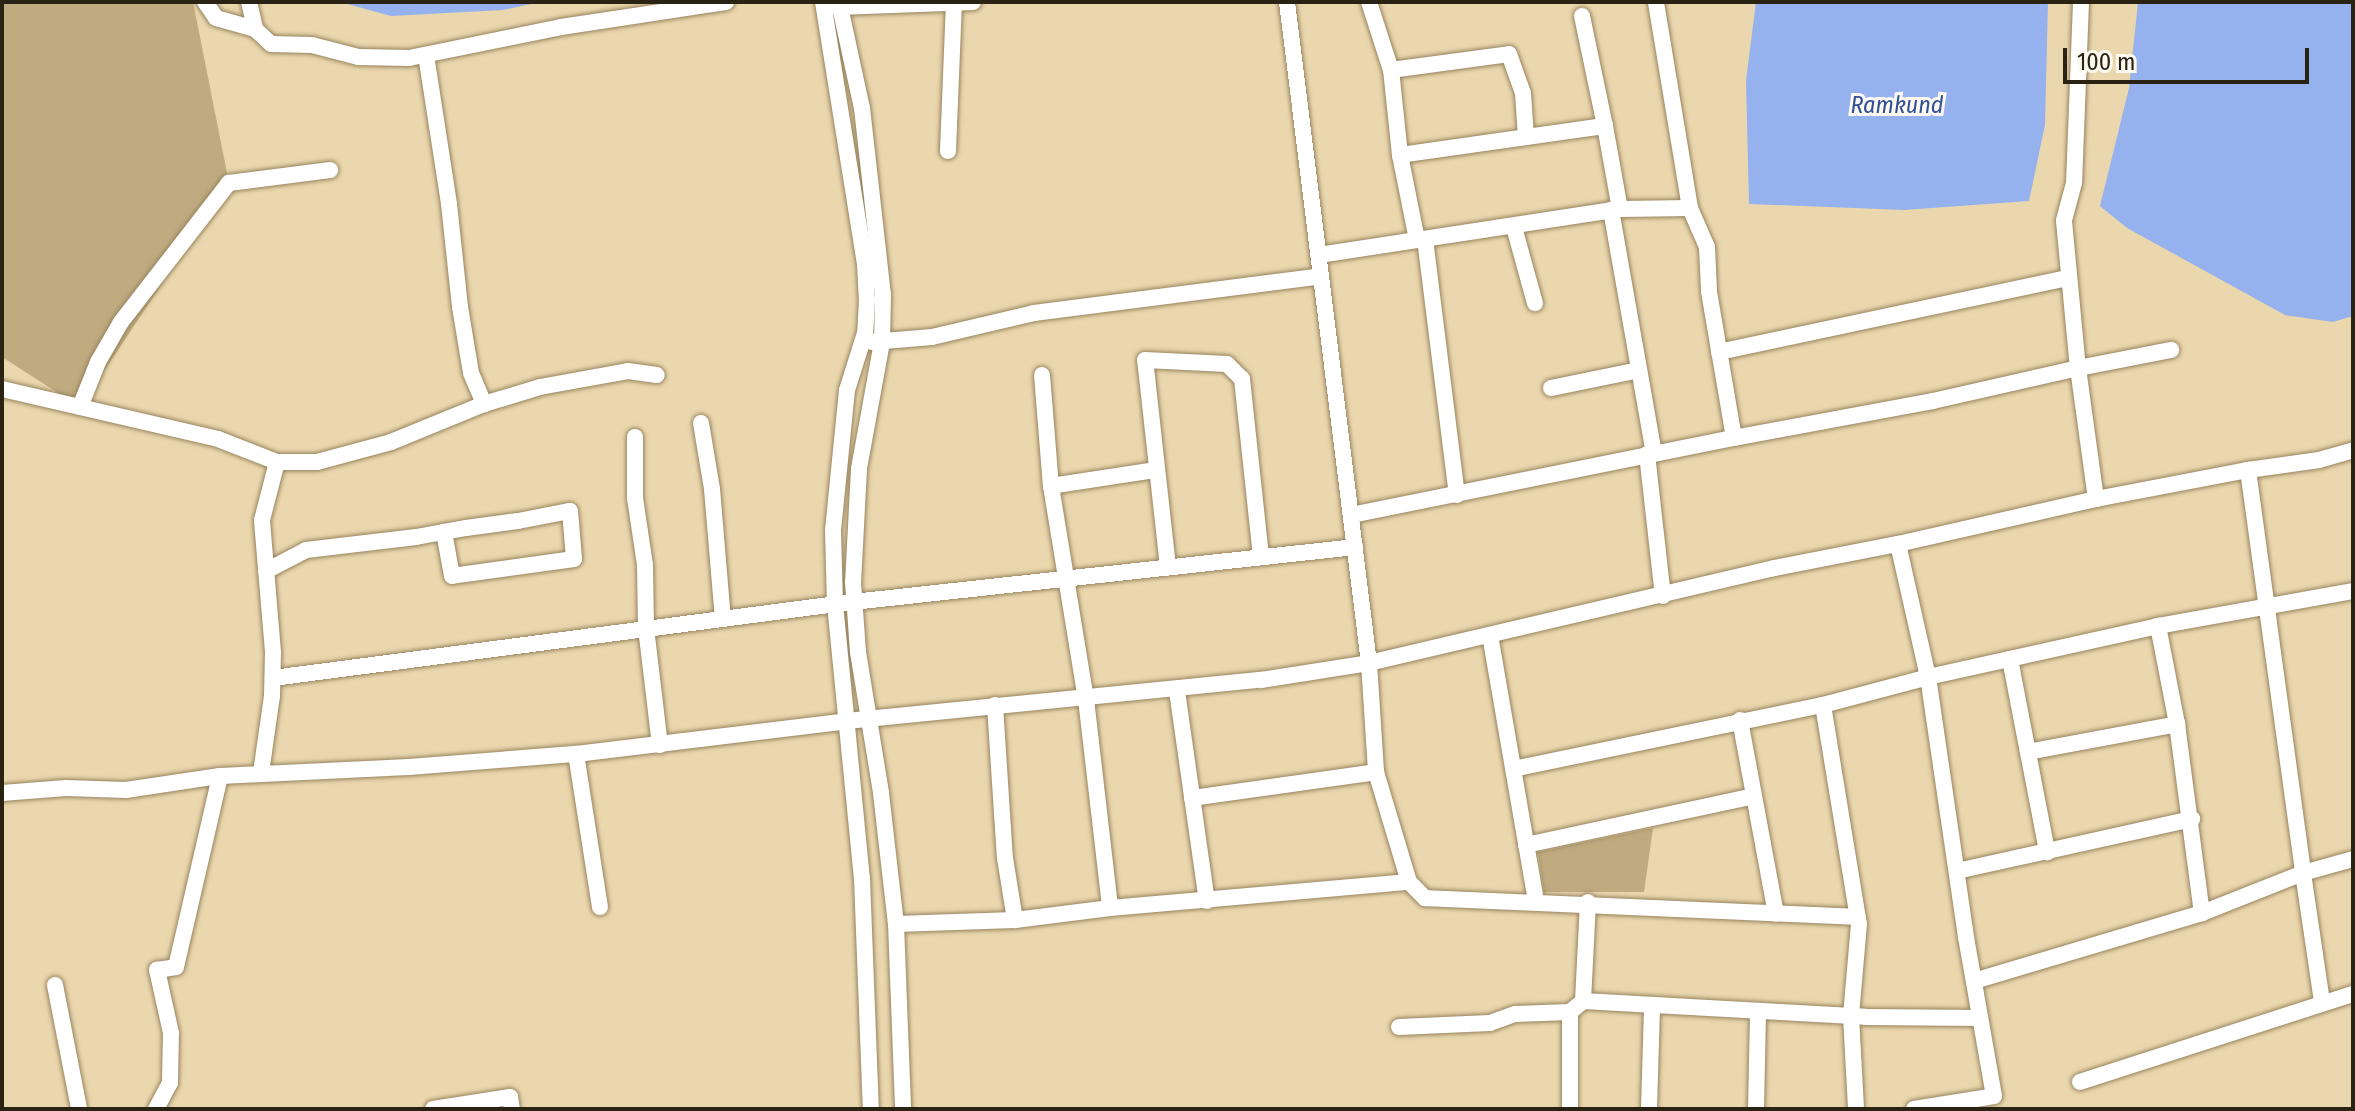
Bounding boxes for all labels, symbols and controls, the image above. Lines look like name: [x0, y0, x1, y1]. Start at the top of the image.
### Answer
scale bar: [2067, 32, 2313, 82]
text: 100 m: [2077, 48, 2135, 76]
water label: Ramkund: [1850, 92, 1944, 120]

